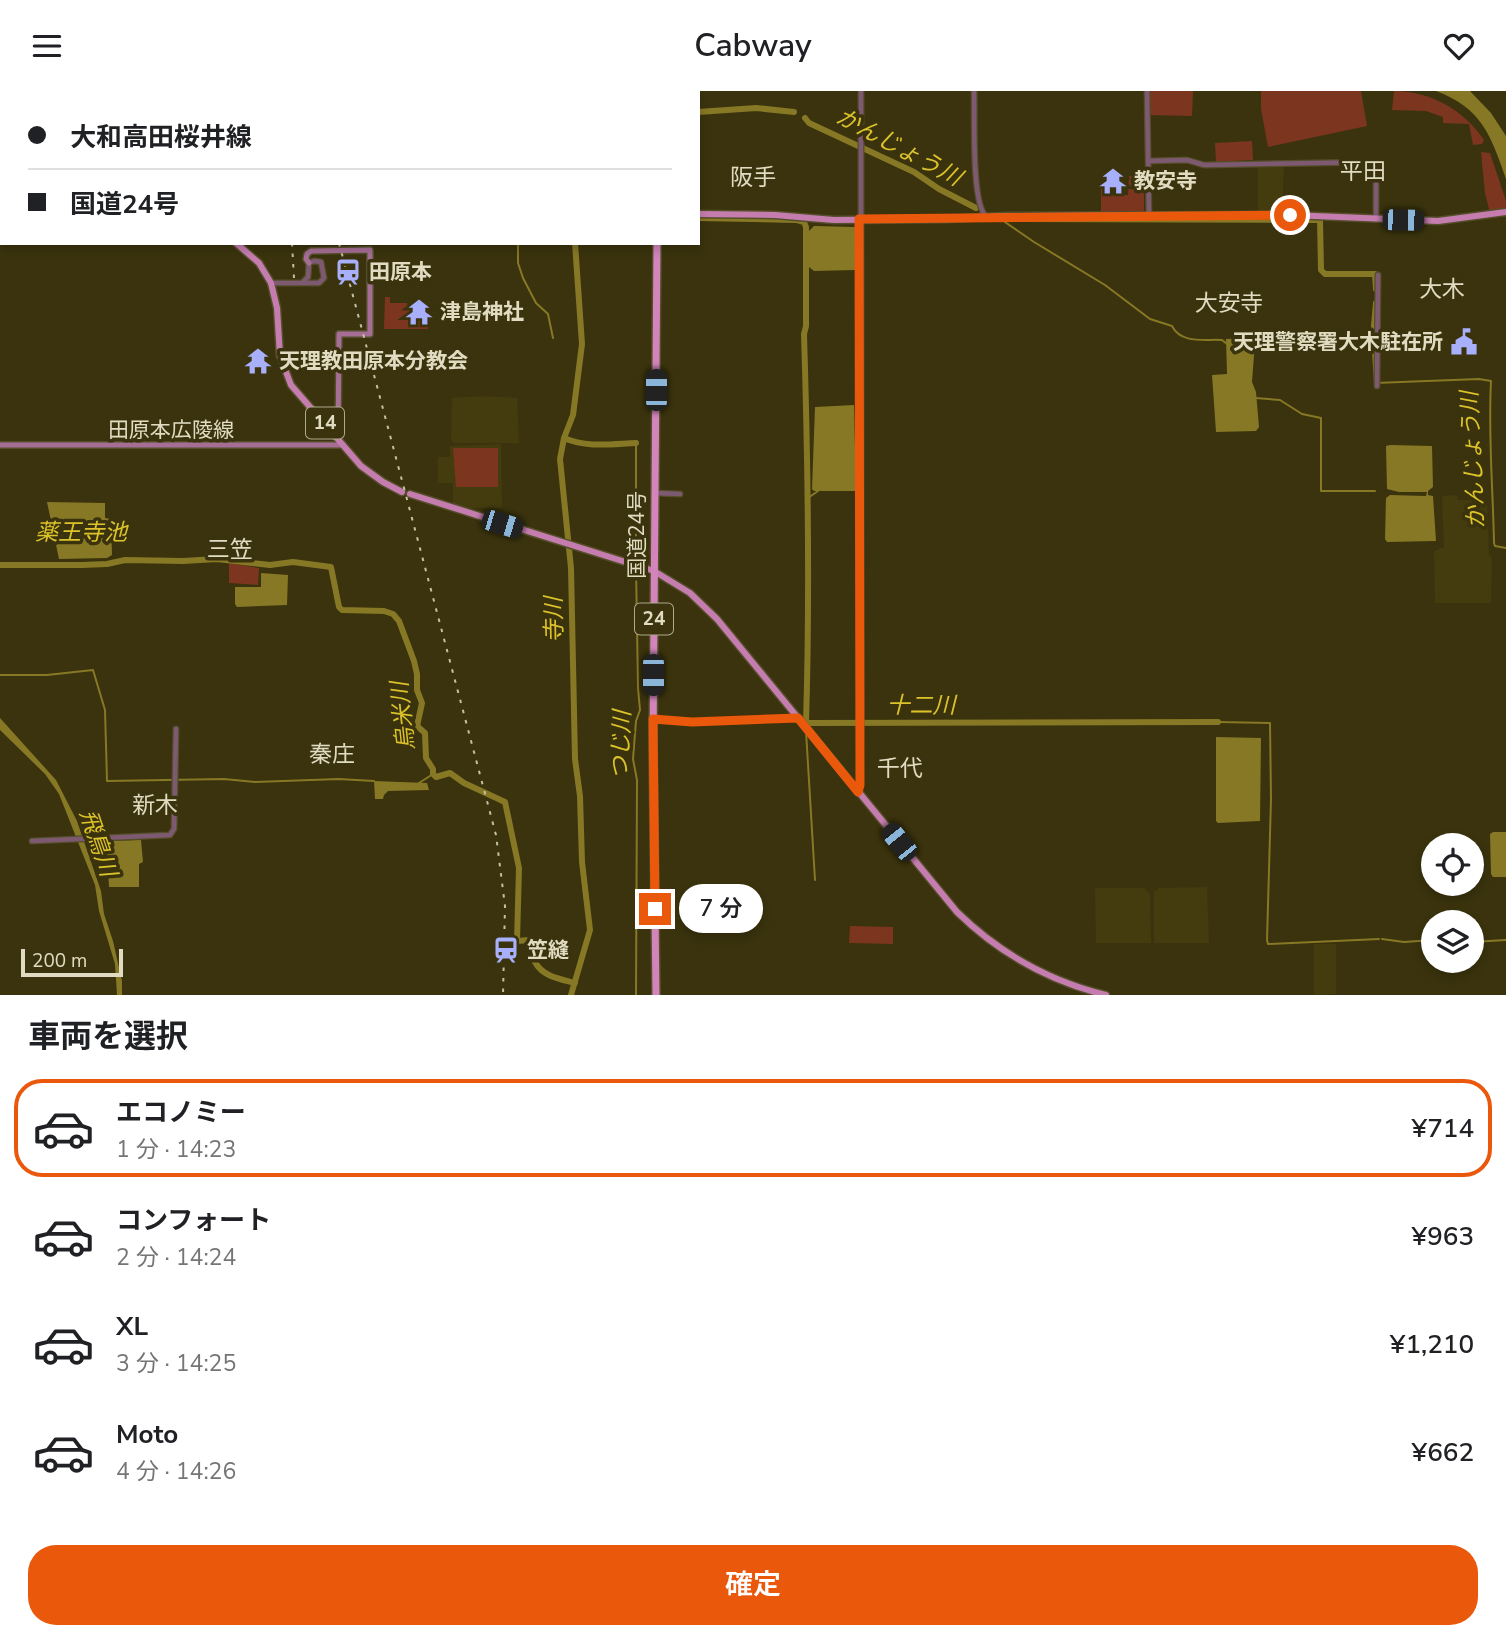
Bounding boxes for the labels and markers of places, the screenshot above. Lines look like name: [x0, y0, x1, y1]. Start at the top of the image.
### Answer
temple icon: 教安寺: [1098, 166, 1128, 196]
place label: 教安寺: [1134, 167, 1197, 195]
station icon: 田原本: [333, 257, 363, 287]
place label: 田原本: [369, 258, 432, 286]
temple icon: 津島神社: [404, 297, 434, 327]
place label: 津島神社: [440, 298, 524, 326]
public building icon: 天理警察署大木駐在所: [1449, 327, 1479, 357]
place label: 天理警察署大木駐在所: [1233, 328, 1443, 356]
temple icon: 天理教田原本分教会: [243, 346, 273, 376]
place label: 天理教田原本分教会: [279, 347, 468, 375]
station icon: 笠縫: [491, 935, 521, 965]
place label: 笠縫: [527, 936, 569, 964]

